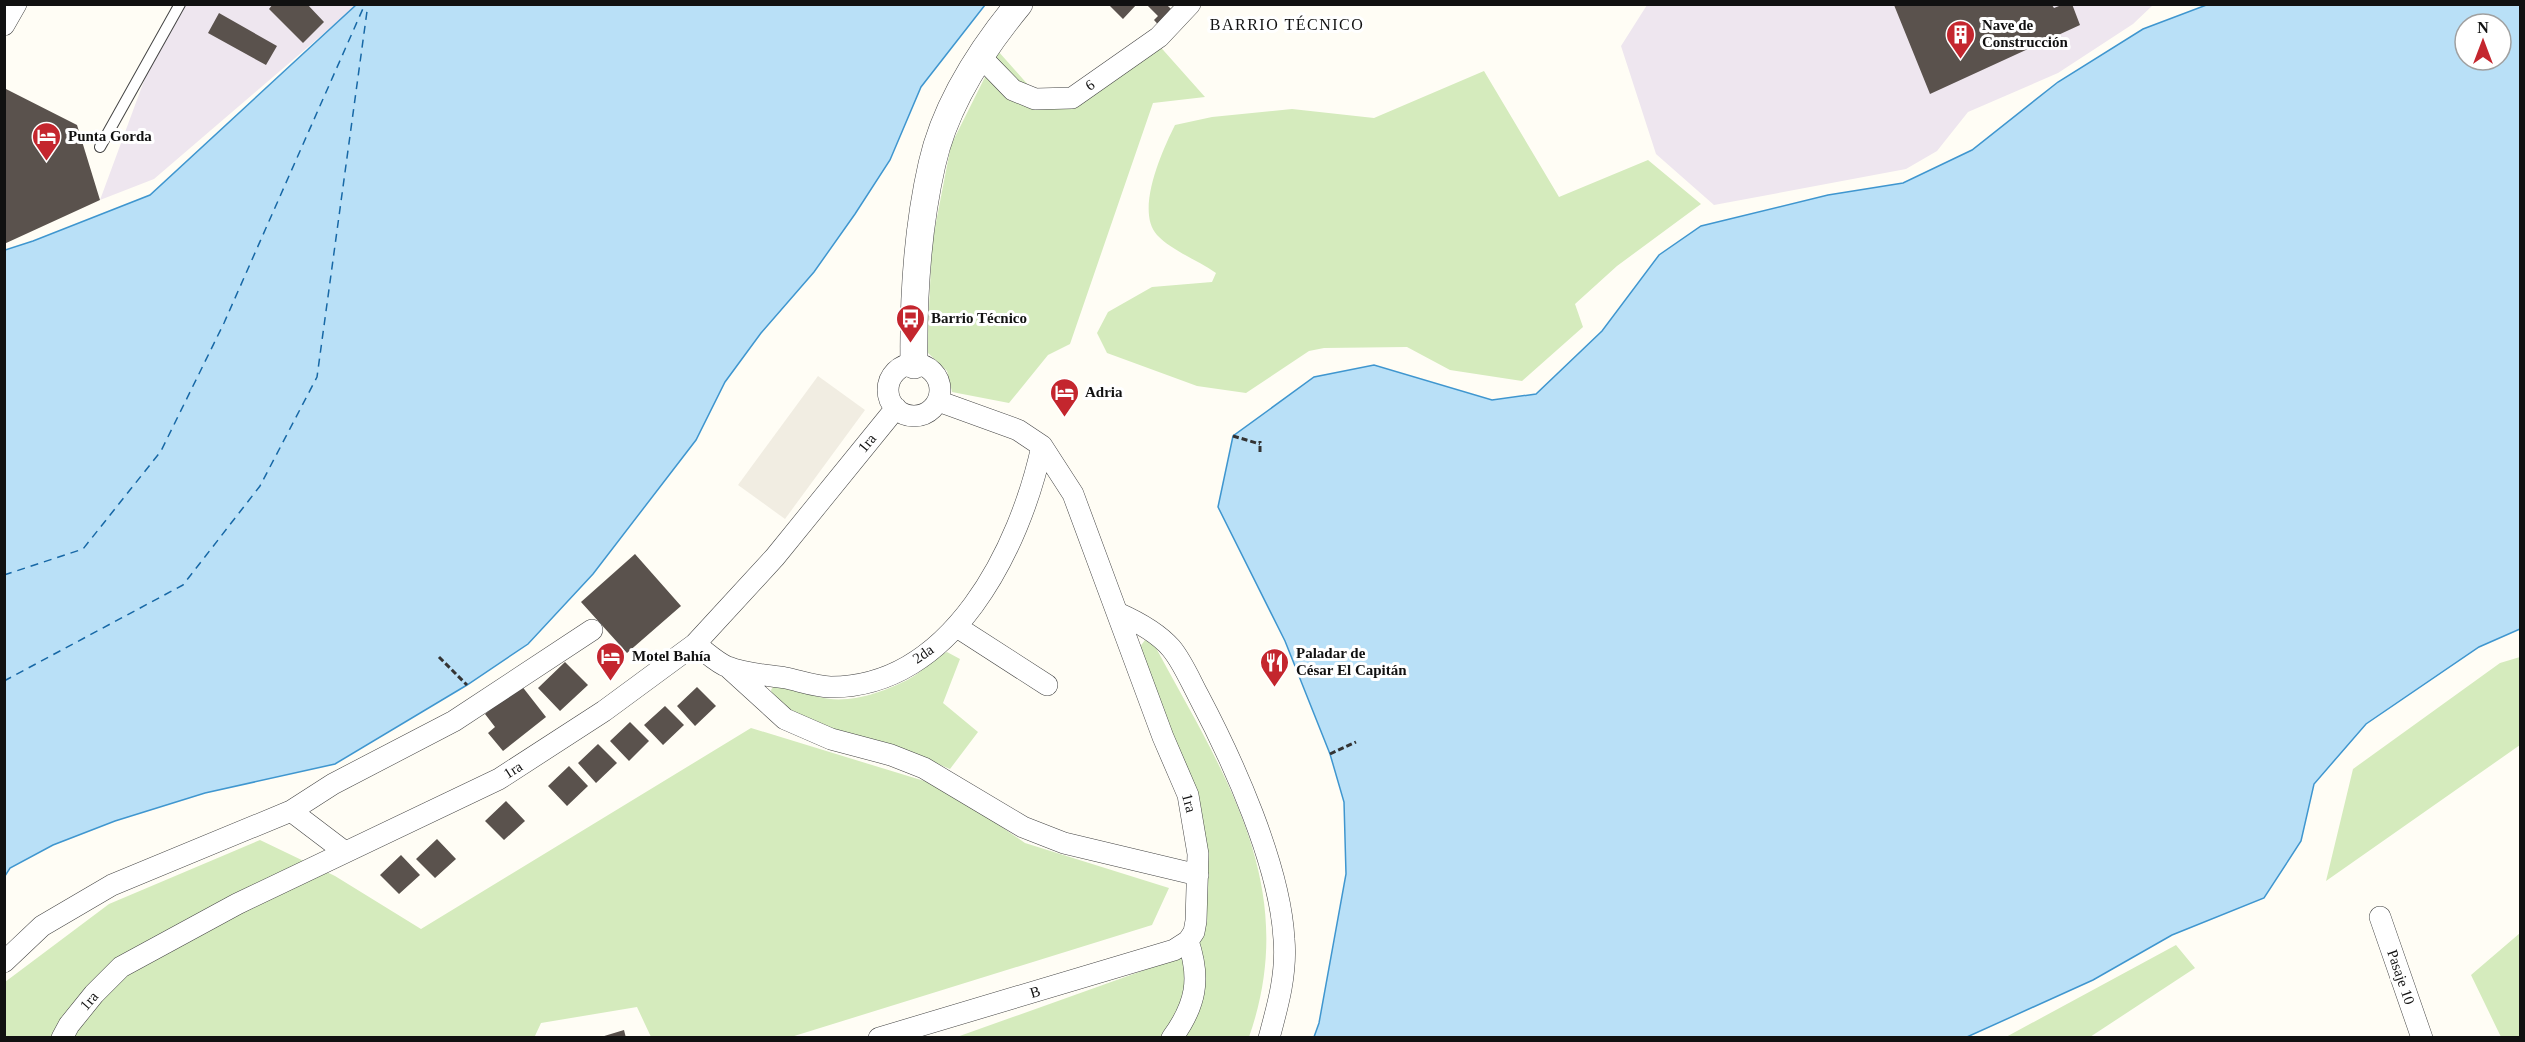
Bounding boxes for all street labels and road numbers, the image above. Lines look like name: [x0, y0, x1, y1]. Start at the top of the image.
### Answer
street label: 6: [1082, 76, 1098, 94]
street label: 1ra: [855, 430, 880, 455]
street label: 2da: [910, 641, 937, 667]
street label: 1ra: [501, 758, 526, 782]
street label: 1ra: [1179, 792, 1199, 815]
street label: Pasaje 10: [2384, 947, 2418, 1007]
street label: B: [1028, 983, 1042, 1001]
street label: 1ra: [77, 988, 102, 1013]

